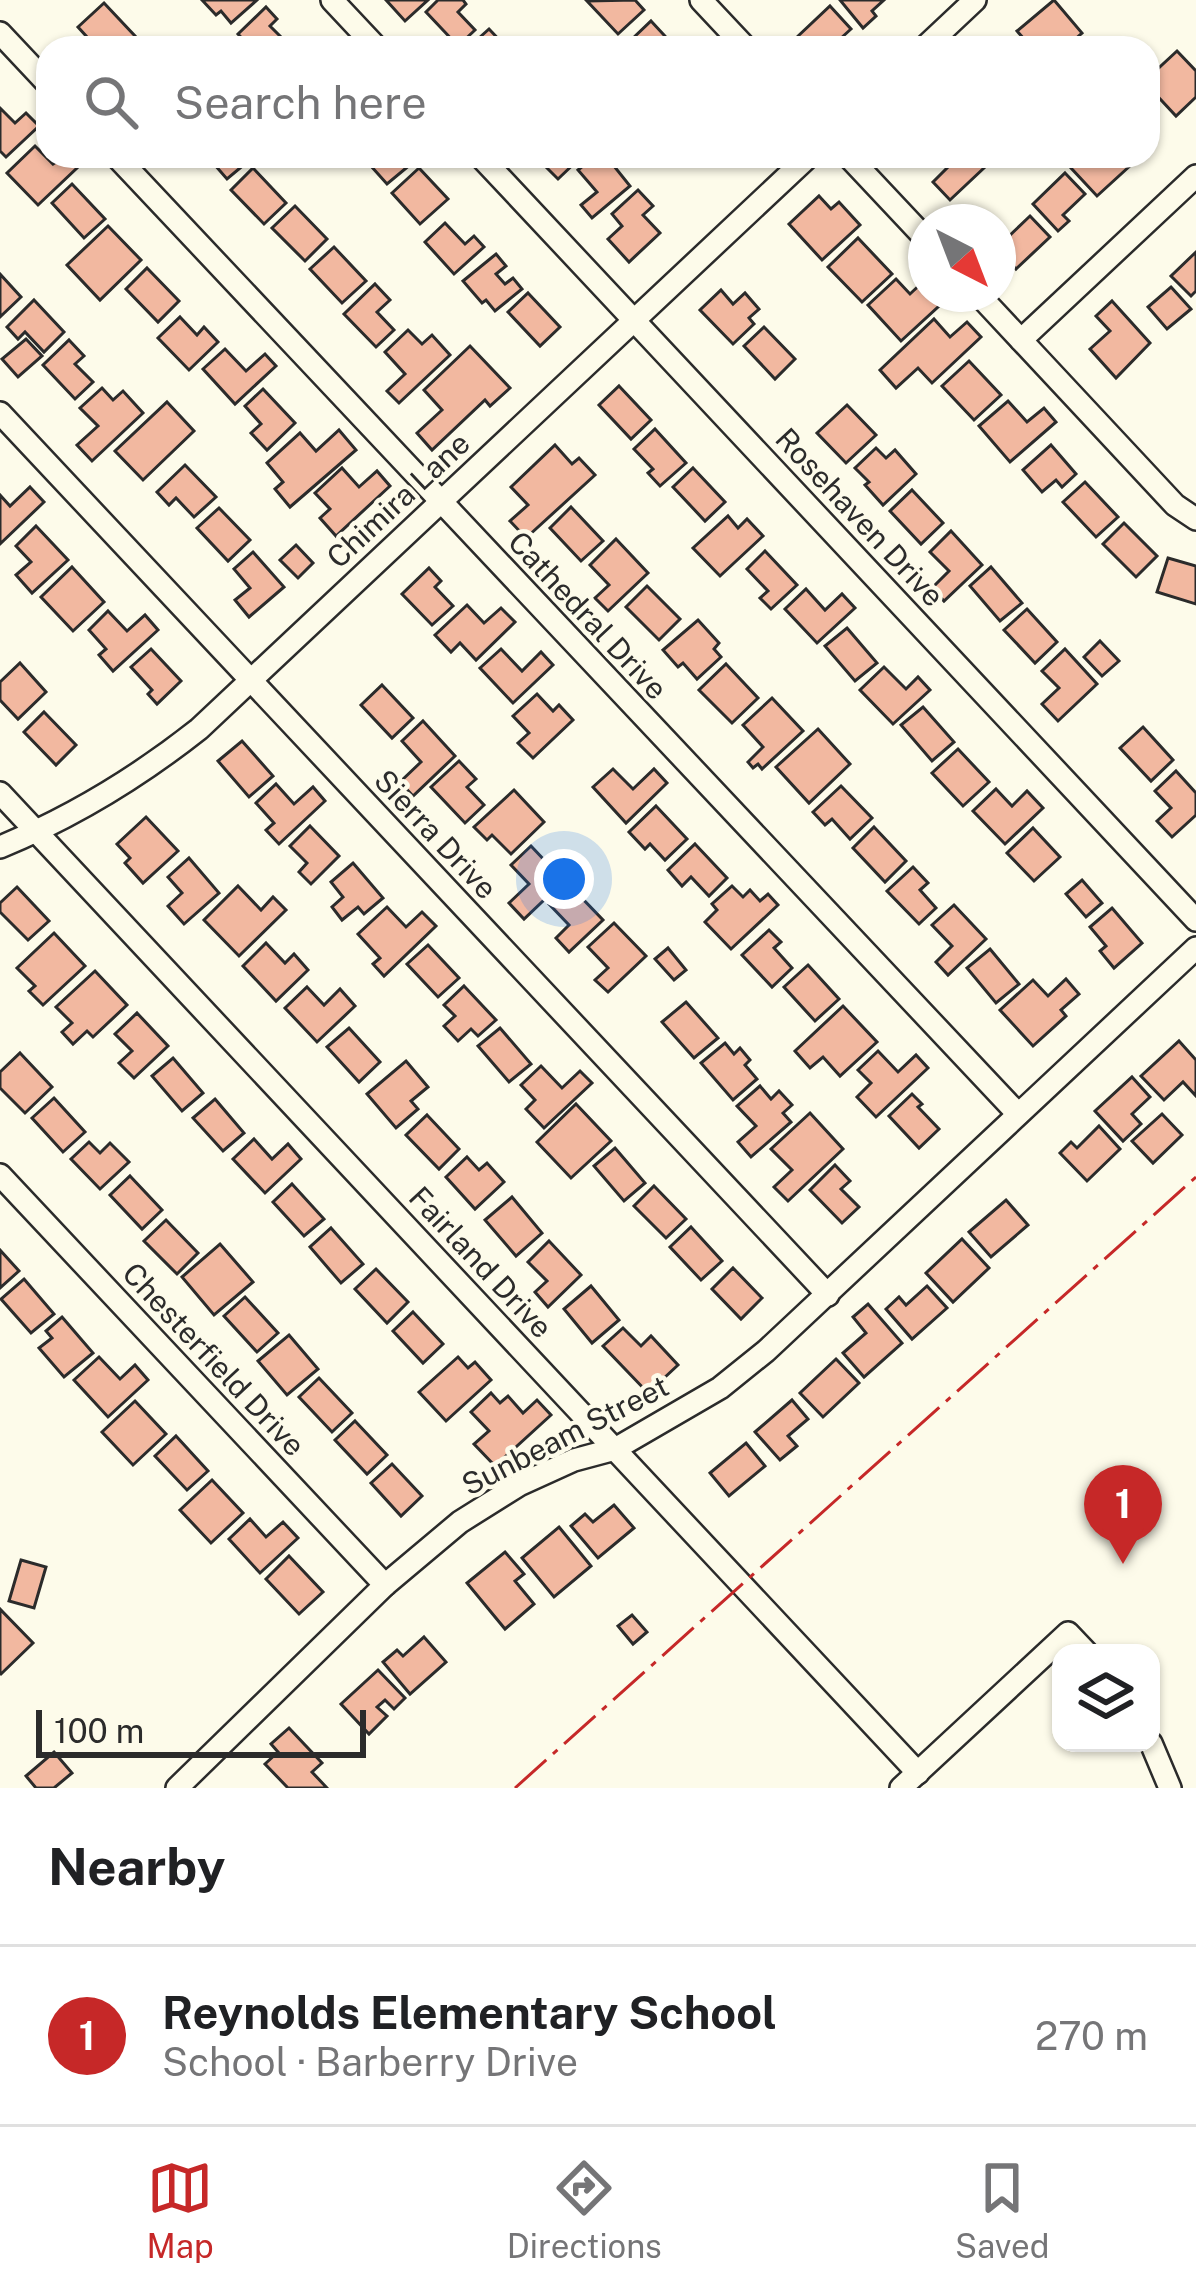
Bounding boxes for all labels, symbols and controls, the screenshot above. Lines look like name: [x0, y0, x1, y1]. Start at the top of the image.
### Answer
search box: [36, 36, 1160, 168]
icon: search: [78, 69, 144, 135]
text: Search here: [174, 76, 427, 129]
north arrow: [908, 204, 1016, 312]
street label: Rosehaven Drive: [768, 420, 952, 614]
street label: Chimira Lane: [319, 425, 477, 575]
street label: Cathedral Drive: [501, 524, 675, 706]
street label: Sierra Drive: [367, 762, 505, 906]
your location: [534, 849, 594, 909]
street label: Fairland Drive: [402, 1179, 560, 1345]
street label: Chesterfield Drive: [115, 1255, 313, 1463]
street label: Sunbeam Street: [456, 1367, 674, 1503]
pin: 1: [1084, 1465, 1162, 1564]
map controls: [1052, 1644, 1160, 1752]
button: layers: [1052, 1644, 1160, 1752]
scale bar: [36, 1704, 366, 1757]
text: 100 m: [54, 1712, 144, 1750]
text: Nearby: [48, 1837, 225, 1896]
text: Reynolds Elementary School: [162, 1986, 777, 2039]
text: 1: [79, 2013, 95, 2059]
text: 270 m: [1035, 2013, 1148, 2059]
text: School · Barberry Drive: [162, 2039, 578, 2085]
tab: Map: [147, 2155, 214, 2265]
tab: Directions: [507, 2155, 662, 2265]
tab: Saved: [955, 2155, 1049, 2265]

